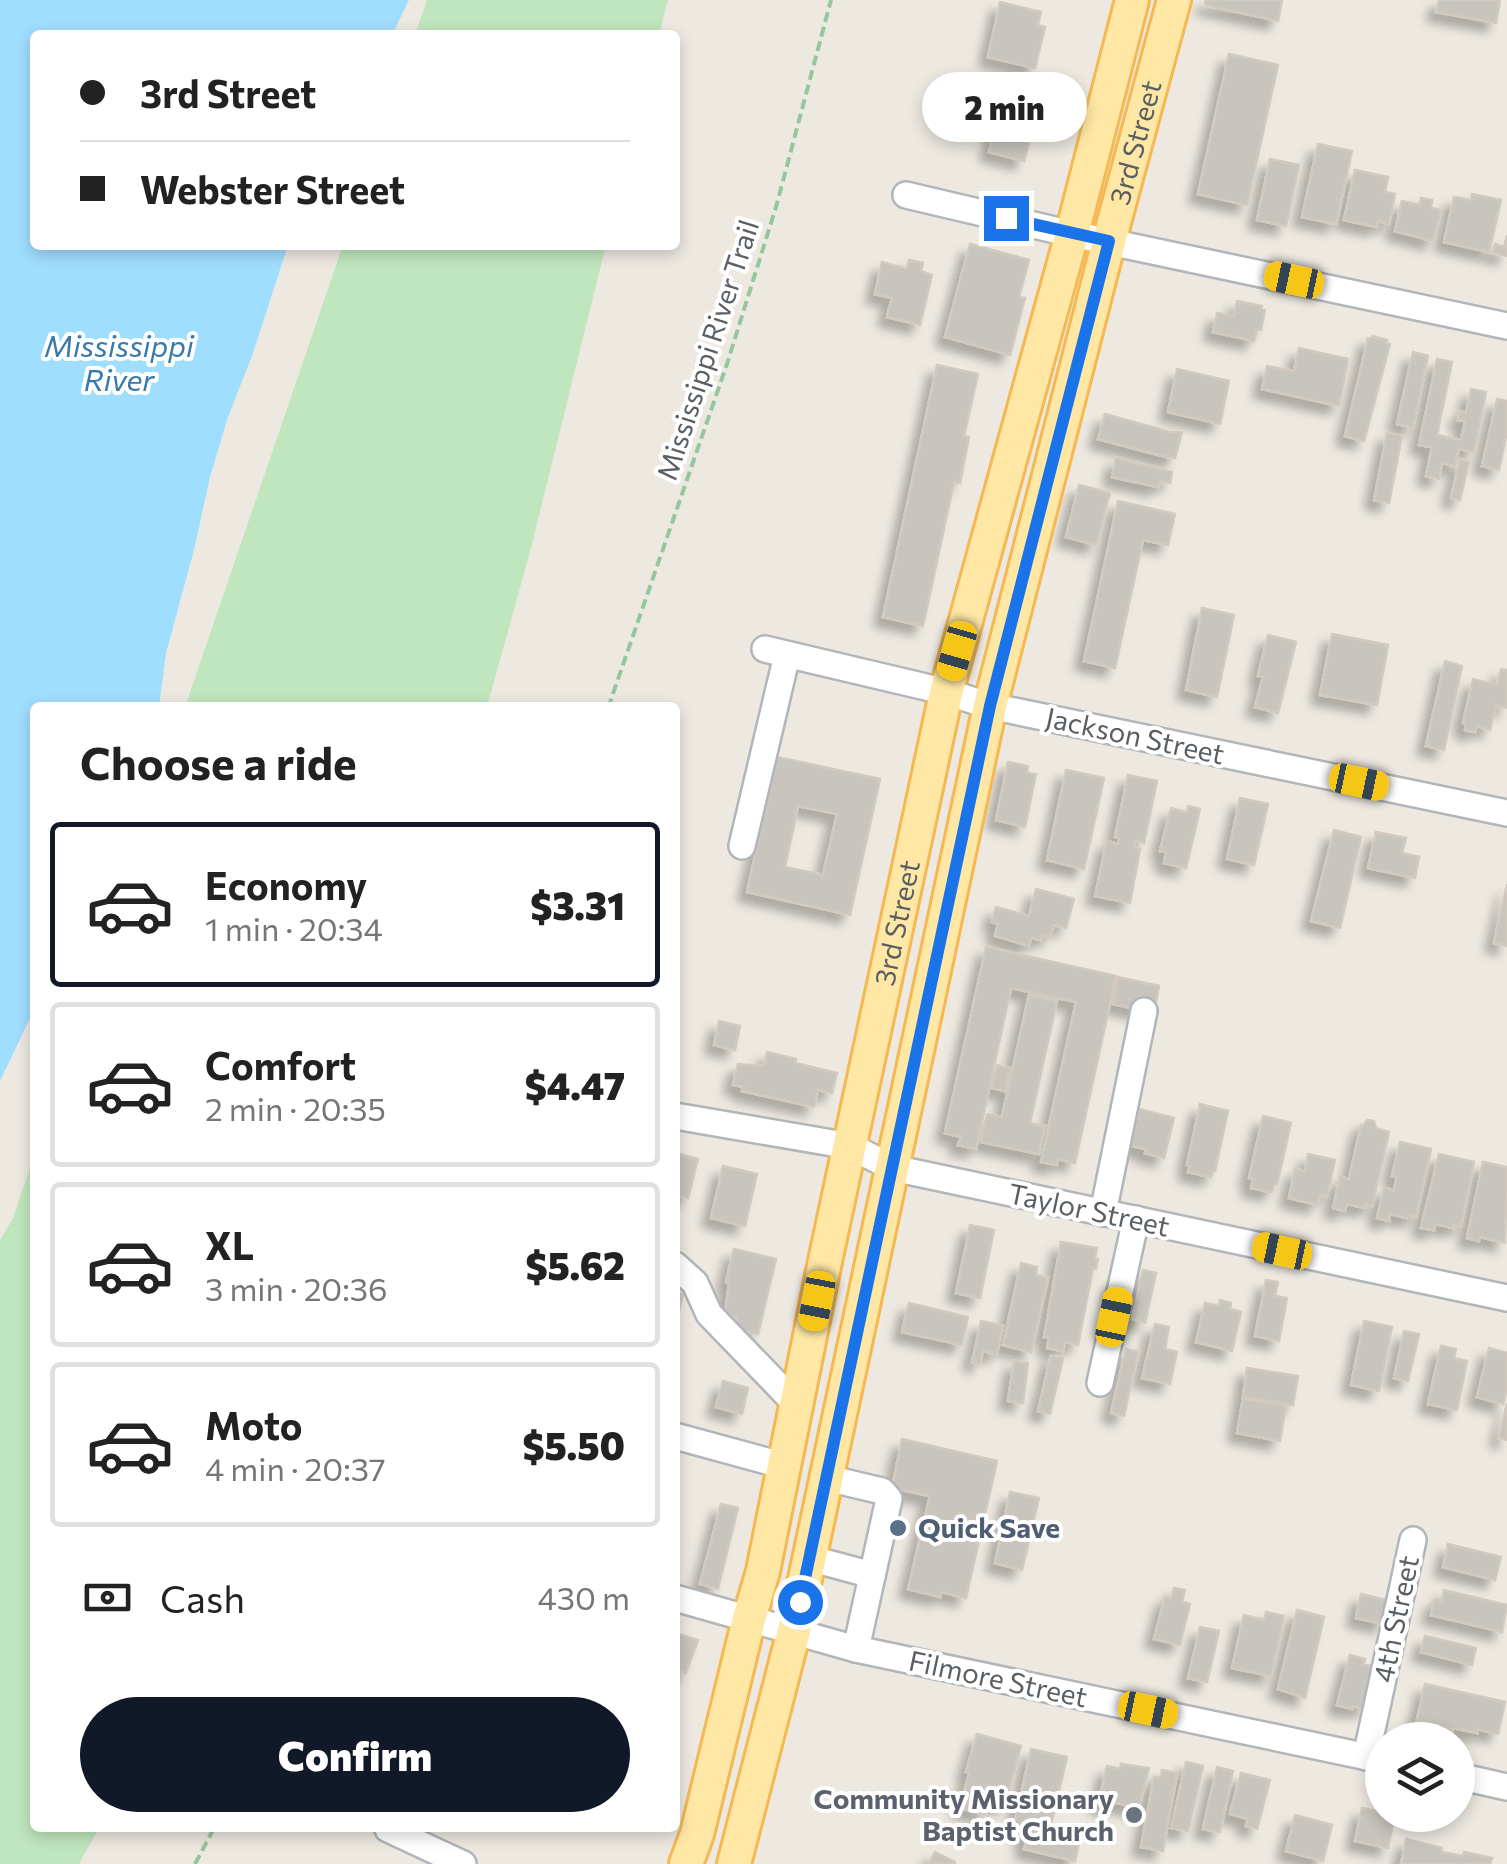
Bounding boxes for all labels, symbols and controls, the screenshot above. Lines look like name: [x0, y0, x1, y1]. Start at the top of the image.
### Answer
text: 3rd Street: [140, 69, 316, 116]
callout: 2 min: [924, 73, 1088, 143]
street label: 3rd Street: [1102, 76, 1168, 208]
text: 2 min: [964, 87, 1045, 127]
text: Webster Street: [140, 165, 405, 212]
route end: [984, 196, 1029, 241]
street label: Mississippi River Trail: [649, 215, 765, 484]
car: [1262, 259, 1326, 301]
water label: Mississippi River: [44, 326, 195, 397]
car: [934, 618, 980, 684]
street label: Jackson Street: [1043, 699, 1228, 771]
text: Choose a ride: [80, 734, 357, 789]
car: [1327, 761, 1391, 803]
street label: 3rd Street: [866, 857, 926, 989]
icon: car: [85, 860, 175, 950]
text: Economy: [205, 861, 367, 908]
text: $3.31: [530, 881, 625, 928]
text: 1 min · 20:34: [205, 908, 383, 948]
icon: car: [85, 1040, 175, 1130]
text: Comfort: [205, 1041, 356, 1088]
text: $4.47: [525, 1061, 625, 1108]
text: 2 min · 20:35: [205, 1088, 386, 1128]
street label: Taylor Street: [1006, 1175, 1173, 1243]
icon: car: [85, 1220, 175, 1310]
text: XL: [205, 1221, 254, 1268]
car: [1250, 1230, 1314, 1272]
text: $5.62: [526, 1241, 625, 1288]
text: 3 min · 20:36: [205, 1268, 387, 1308]
car: [797, 1269, 837, 1333]
car: [1093, 1285, 1135, 1349]
icon: car: [85, 1400, 175, 1490]
text: Moto: [205, 1401, 303, 1448]
text: $5.50: [523, 1421, 625, 1468]
text: 4 min · 20:37: [205, 1448, 386, 1488]
place label: Quick Save: [918, 1510, 1060, 1544]
marker: Quick Save: [887, 1517, 909, 1539]
street label: 4th Street: [1365, 1552, 1425, 1685]
icon: cash: [80, 1570, 135, 1625]
text: Cash: [160, 1574, 245, 1621]
text: 430 m: [538, 1577, 630, 1617]
route start: [778, 1580, 823, 1625]
street label: Filmore Street: [906, 1643, 1091, 1714]
car: [1116, 1689, 1180, 1731]
button: Confirm: [80, 1697, 630, 1812]
map controls: [1365, 1722, 1475, 1832]
button: layers: [1365, 1722, 1475, 1832]
place label: Community Missionary Baptist Church: [814, 1781, 1114, 1847]
marker: Community Missionary Baptist Church: [1123, 1804, 1145, 1826]

